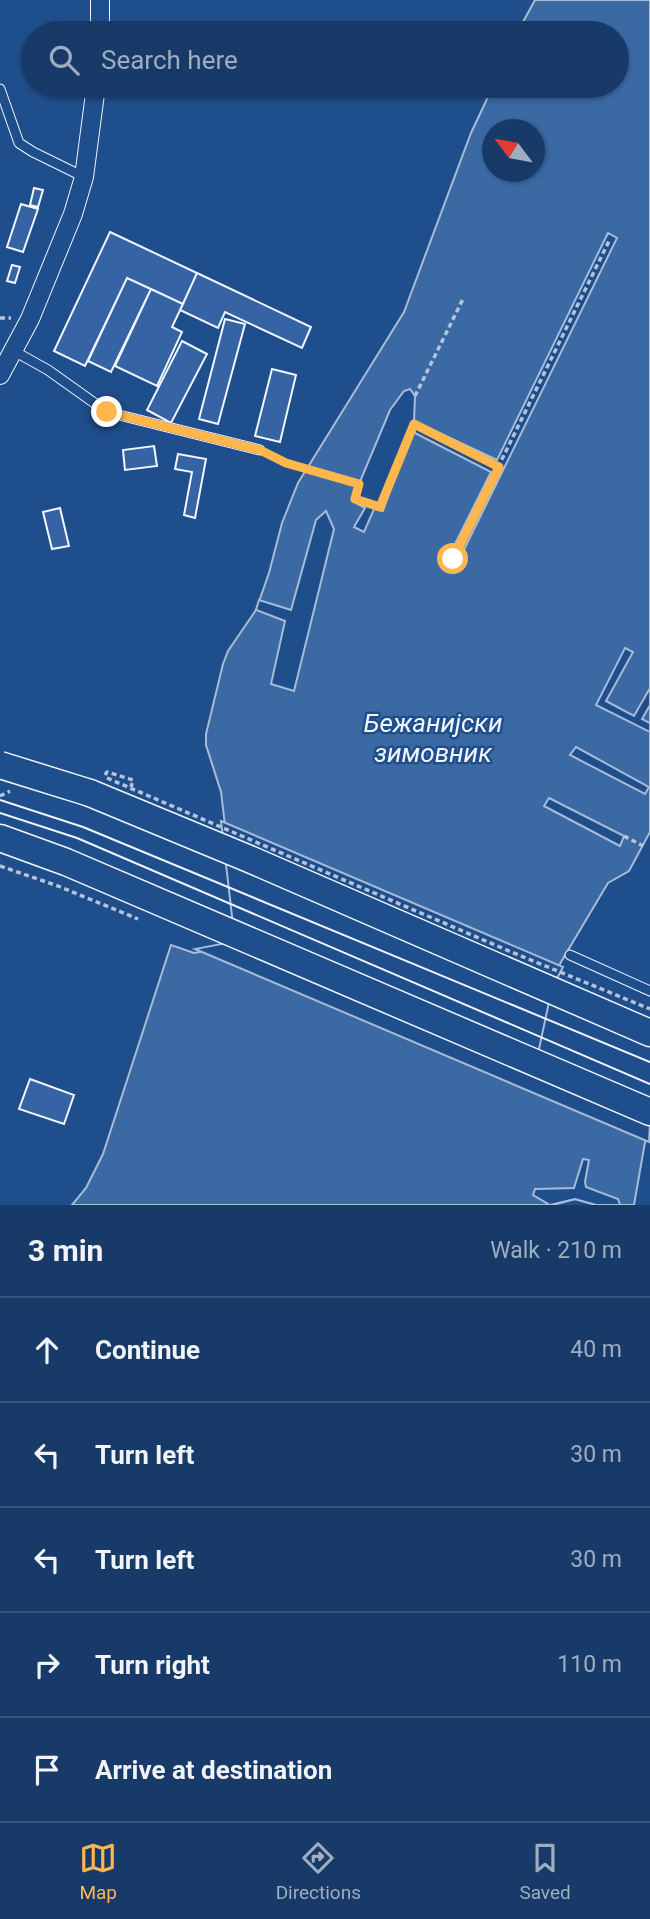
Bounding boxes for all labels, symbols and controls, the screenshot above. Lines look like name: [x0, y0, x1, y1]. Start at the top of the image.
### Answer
search box: [21, 21, 629, 98]
icon: search: [45, 41, 83, 79]
text: Search here: [101, 45, 238, 75]
north arrow: [482, 119, 545, 182]
route end: [91, 396, 122, 427]
route start: [437, 543, 468, 574]
water label: Бежанијски зимовник: [364, 708, 502, 768]
text: 3 min: [28, 1233, 103, 1268]
text: Walk · 210 m: [490, 1237, 622, 1264]
icon: ahead: [28, 1331, 66, 1369]
text: Continue: [95, 1335, 200, 1365]
text: 40 m: [570, 1336, 622, 1363]
icon: left: [28, 1436, 66, 1474]
text: Turn left: [95, 1440, 194, 1470]
text: 30 m: [570, 1441, 622, 1468]
icon: left: [28, 1541, 66, 1579]
text: Turn left: [95, 1545, 194, 1575]
text: 30 m: [570, 1546, 622, 1573]
icon: right: [28, 1646, 66, 1684]
text: Turn right: [95, 1650, 210, 1680]
text: 110 m: [557, 1651, 622, 1678]
icon: arrive: [28, 1751, 66, 1789]
text: Arrive at destination: [95, 1755, 332, 1785]
tab: Map: [79, 1839, 117, 1904]
tab: Directions: [276, 1839, 361, 1904]
tab: Saved: [519, 1839, 571, 1904]

